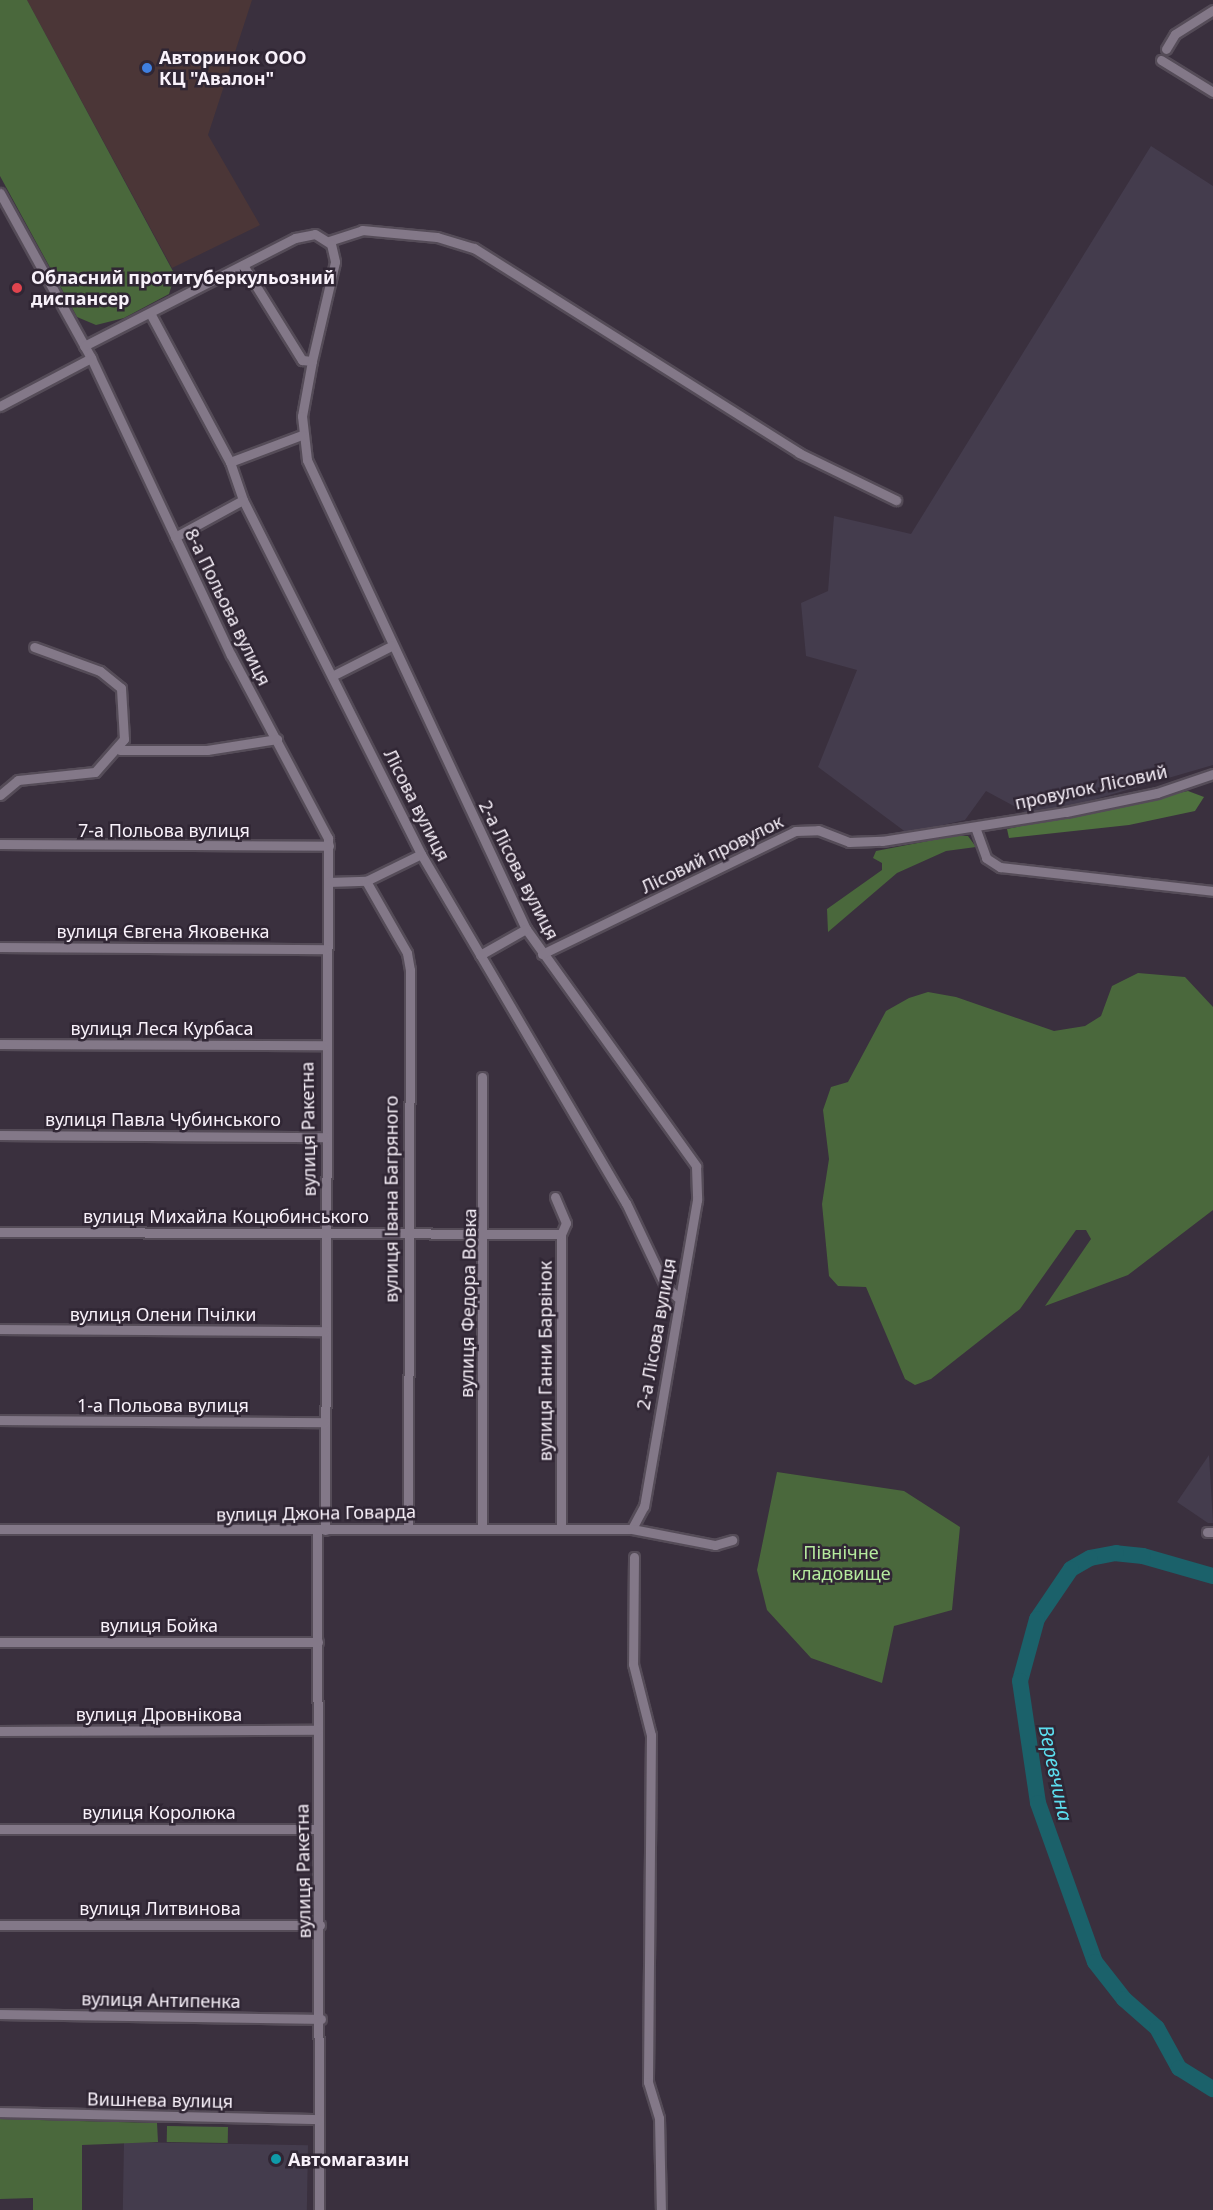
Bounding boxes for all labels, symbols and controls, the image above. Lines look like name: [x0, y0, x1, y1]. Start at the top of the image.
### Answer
place label: Авторинок ООО КЦ "Авалон": [159, 47, 306, 90]
marker: Авторинок ООО КЦ "Авалон": [140, 61, 154, 75]
place label: Обласний протитуберкульозний диспансер: [31, 267, 335, 310]
marker: Обласний протитуберкульозний диспансер: [8, 279, 26, 297]
street label: 8-а Польова вулиця: [181, 525, 275, 689]
street label: Лісова вулиця: [379, 745, 455, 865]
street label: провулок Лісовий: [1013, 760, 1169, 814]
street label: 2-а Лісова вулиця: [475, 797, 563, 943]
street label: Лісовий провулок: [637, 810, 787, 898]
street label: 7-а Польова вулиця: [78, 819, 250, 841]
street label: вулиця Євгена Яковенка: [57, 920, 269, 942]
street label: вулиця Леся Курбаса: [70, 1017, 254, 1039]
street label: вулиця Ракетна: [296, 1061, 320, 1197]
street label: вулиця Івана Багряного: [380, 1095, 402, 1303]
street label: вулиця Павла Чубинського: [45, 1108, 281, 1130]
street label: вулиця Михайла Коцюбинського: [83, 1205, 369, 1227]
street label: вулиця Федора Вовка: [456, 1208, 480, 1398]
street label: 2-а Лісова вулиця: [632, 1256, 680, 1412]
street label: вулиця Ганни Барвінок: [534, 1261, 556, 1461]
street label: вулиця Олени Пчілки: [70, 1303, 256, 1325]
street label: 1-а Польова вулиця: [77, 1394, 249, 1416]
street label: вулиця Джона Говарда: [216, 1500, 416, 1526]
park label: Північне кладовище: [791, 1542, 891, 1584]
street label: вулиця Бойка: [100, 1614, 218, 1636]
street label: вулиця Дровнікова: [76, 1703, 242, 1725]
water label: Веревчина: [1034, 1723, 1078, 1823]
street label: вулиця Королюка: [82, 1801, 236, 1823]
street label: вулиця Ракетна: [291, 1803, 315, 1939]
street label: вулиця Литвинова: [79, 1897, 241, 1919]
street label: вулиця Антипенка: [81, 1988, 241, 2012]
street label: Вишнева вулиця: [87, 2088, 233, 2112]
place label: Автомагазин: [288, 2148, 409, 2170]
marker: Автомагазин: [269, 2152, 283, 2166]

